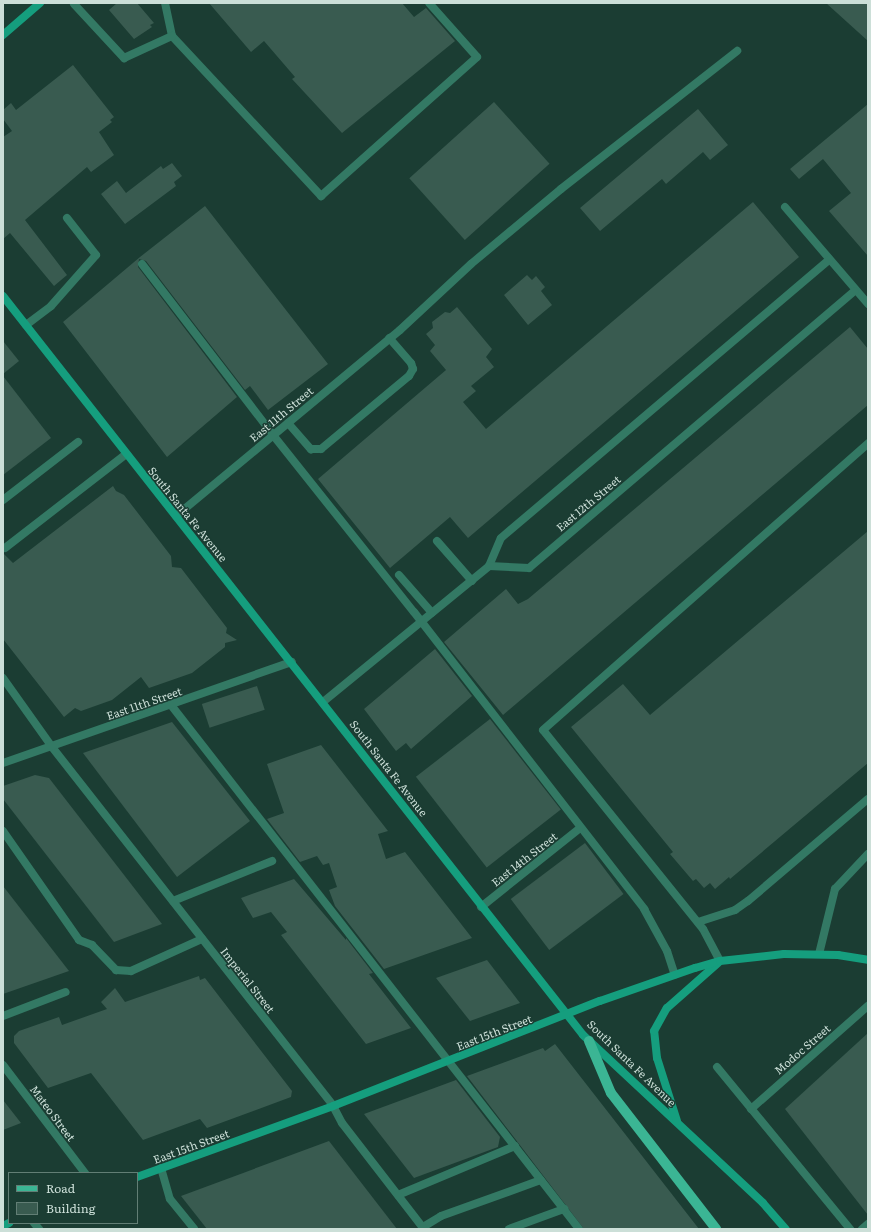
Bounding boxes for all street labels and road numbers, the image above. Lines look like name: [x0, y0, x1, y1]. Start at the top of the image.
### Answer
street label: East 11th Street: [247, 384, 315, 444]
street label: South Santa Fe Avenue: [146, 464, 230, 564]
street label: East 12th Street: [553, 472, 623, 534]
street label: East 11th Street: [105, 684, 183, 722]
street label: South Santa Fe Avenue: [347, 717, 431, 819]
street label: East 14th Street: [488, 829, 560, 889]
street label: Imperial Street: [218, 945, 278, 1015]
street label: East 15th Street: [454, 1012, 534, 1052]
street label: South Santa Fe Avenue: [585, 1017, 679, 1109]
street label: Modoc Street: [771, 1021, 833, 1077]
street label: Mateo Street: [28, 1082, 78, 1144]
street label: East 15th Street: [151, 1126, 231, 1166]

